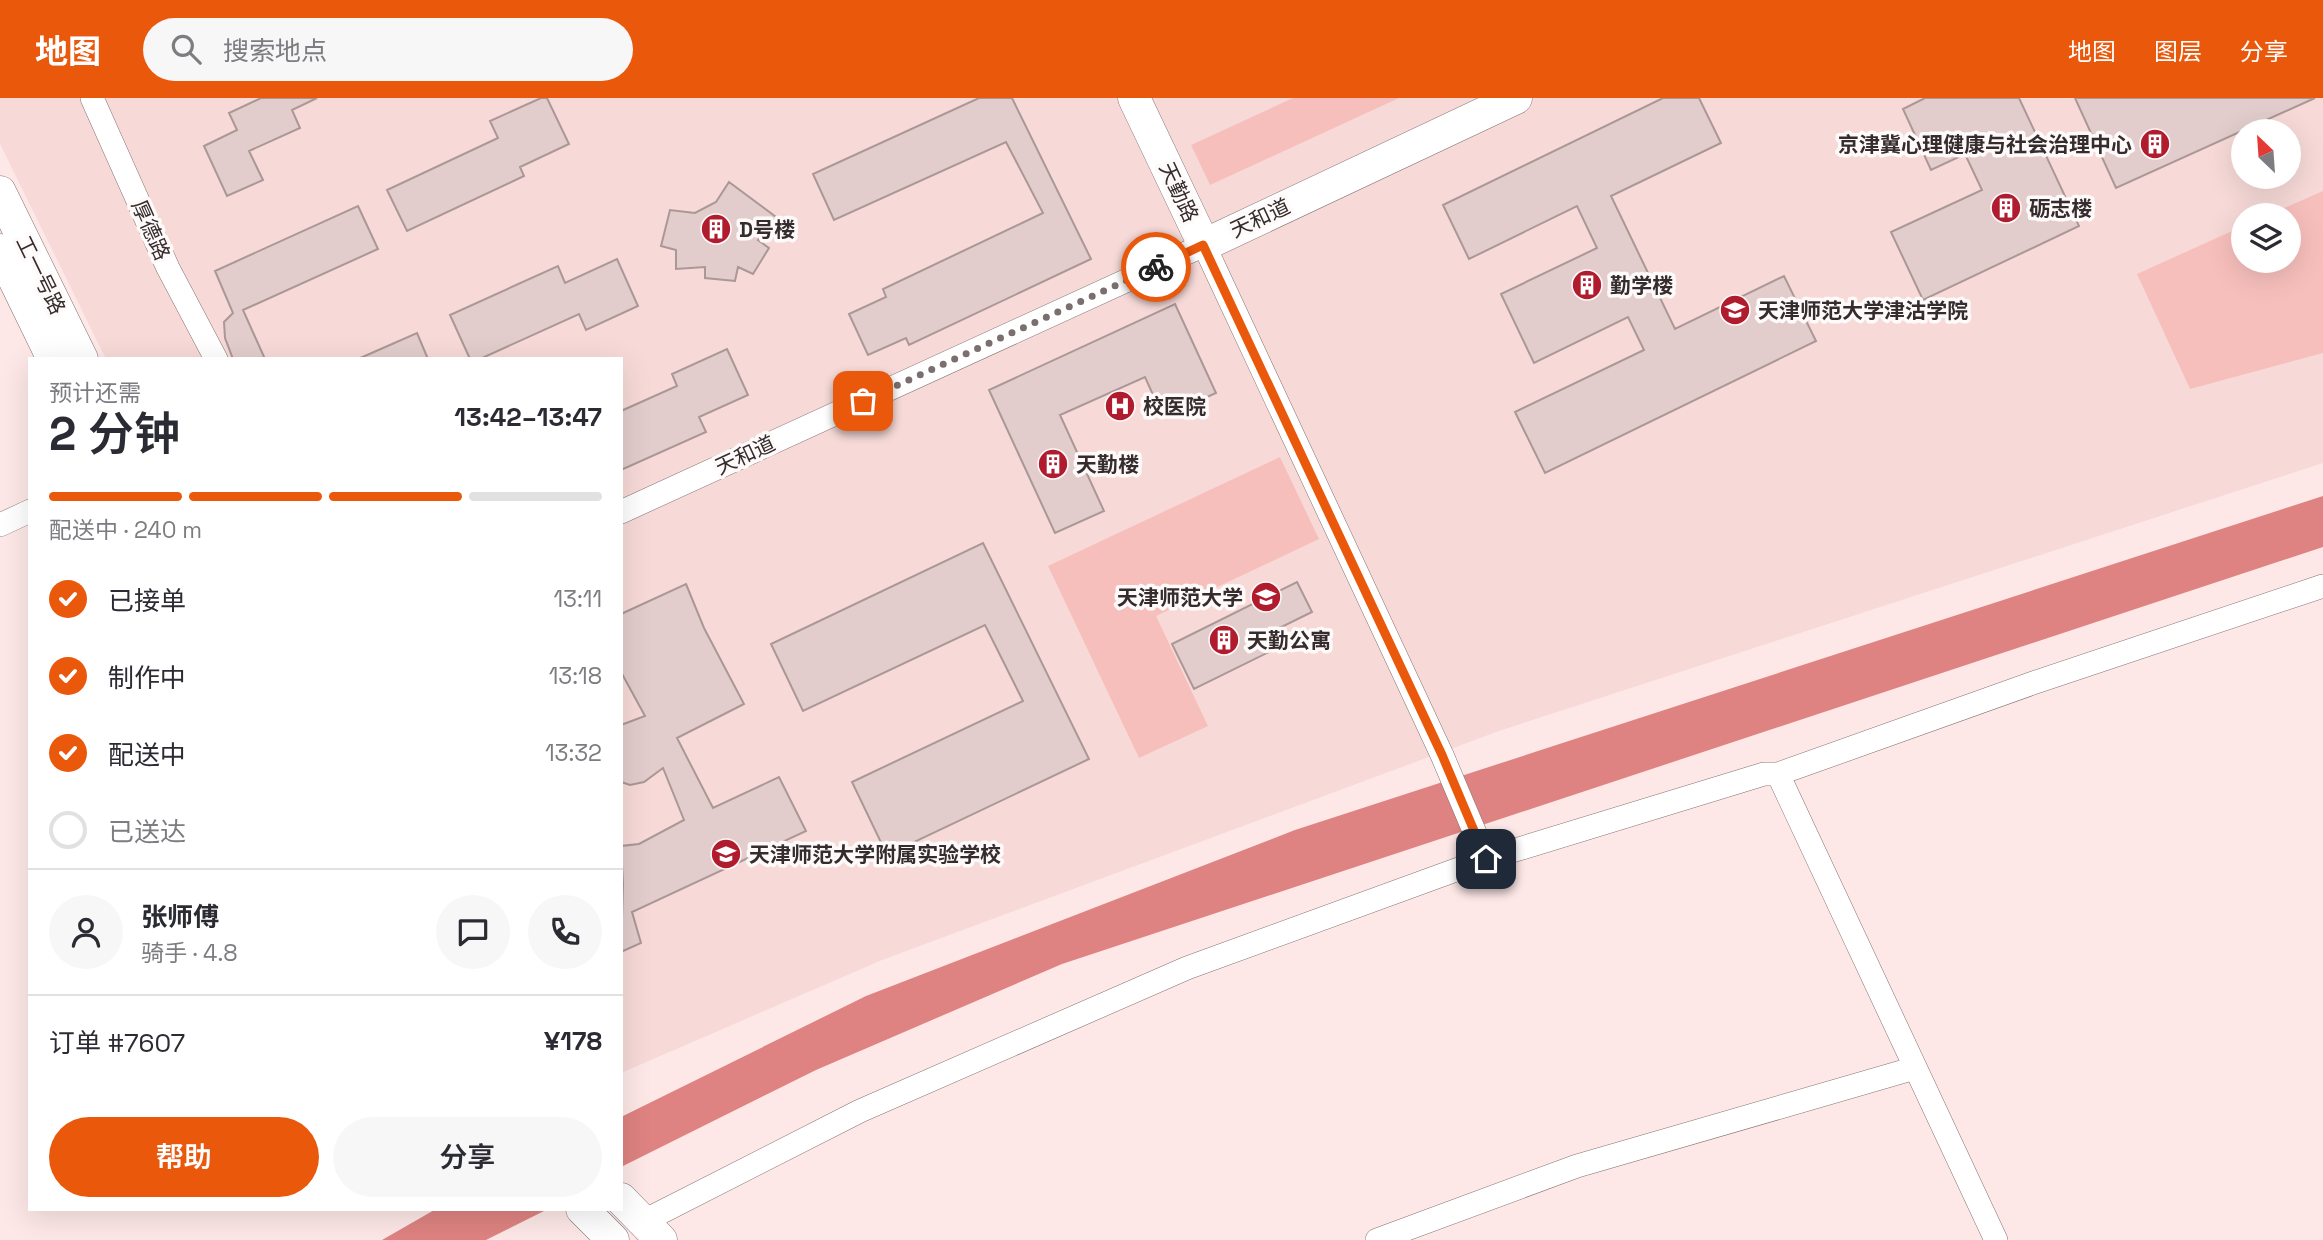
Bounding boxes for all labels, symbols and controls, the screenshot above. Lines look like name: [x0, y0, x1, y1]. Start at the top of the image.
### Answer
search box: [143, 18, 633, 81]
icon: search: [167, 30, 205, 68]
text: 地图: [35, 31, 101, 73]
text: 搜索地点: [223, 34, 327, 68]
text: 地图: [2068, 36, 2116, 67]
text: 图层: [2154, 36, 2202, 67]
text: 分享: [2240, 36, 2288, 67]
north arrow: [2231, 119, 2301, 189]
map controls: [2231, 119, 2301, 273]
building icon: 京津冀心理健康与社会治理中心: [2138, 127, 2172, 161]
place label: 京津冀心理健康与社会治理中心: [1838, 131, 2132, 158]
street label: 天勤路: [1153, 158, 1205, 226]
building icon: 砺志楼: [1989, 191, 2023, 225]
street label: 天和道: [1226, 192, 1294, 244]
place label: 砺志楼: [2029, 195, 2092, 222]
street label: 厚德路: [126, 196, 176, 264]
button: layers: [2231, 203, 2301, 273]
building icon: D号楼: [699, 212, 733, 246]
place label: D号楼: [739, 216, 795, 243]
street label: 工一号路: [10, 231, 72, 319]
courier: [1121, 232, 1191, 302]
icon: bike: [1137, 248, 1175, 286]
building icon: 勤学楼: [1570, 268, 1604, 302]
place label: 勤学楼: [1610, 272, 1673, 299]
school or university icon: 天津师范大学津沽学院: [1718, 293, 1752, 327]
place label: 天津师范大学津沽学院: [1758, 297, 1968, 324]
pin: [833, 371, 893, 431]
text: 预计还需: [49, 378, 141, 408]
icon: bag: [844, 382, 882, 420]
hospital icon: 校医院: [1103, 389, 1137, 423]
place label: 校医院: [1143, 393, 1206, 420]
text: 13:42–13:47: [454, 400, 602, 434]
text: 2 分钟: [49, 405, 180, 463]
street label: 天和道: [711, 429, 779, 481]
building icon: 天勤楼: [1036, 447, 1070, 481]
place label: 天勤楼: [1076, 451, 1139, 478]
text: 配送中 · 240 m: [49, 515, 202, 545]
icon: check: [49, 580, 87, 618]
school or university icon: 天津师范大学: [1249, 580, 1283, 614]
text: 已接单: [108, 584, 186, 618]
text: 13:11: [553, 584, 602, 614]
place label: 天津师范大学: [1117, 584, 1243, 611]
building icon: 天勤公寓: [1207, 623, 1241, 657]
place label: 天勤公寓: [1247, 627, 1331, 654]
icon: check: [49, 657, 87, 695]
text: 制作中: [108, 661, 186, 695]
text: 13:18: [549, 661, 602, 691]
icon: check: [49, 734, 87, 772]
text: 配送中: [108, 738, 186, 772]
text: 13:32: [545, 738, 602, 768]
text: 已送达: [108, 815, 186, 849]
pin: [1456, 829, 1516, 889]
school or university icon: 天津师范大学附属实验学校: [709, 837, 743, 871]
icon: home: [1467, 840, 1505, 878]
place label: 天津师范大学附属实验学校: [749, 841, 1001, 868]
button: person: [49, 895, 123, 969]
button: chat: [436, 895, 510, 969]
button: phone: [528, 895, 602, 969]
text: 张师傅: [141, 900, 219, 934]
text: 骑手 · 4.8: [141, 938, 238, 968]
text: ¥178: [544, 1024, 602, 1058]
text: 订单 #7607: [49, 1026, 185, 1060]
button: 帮助: [49, 1117, 319, 1197]
button: 分享: [333, 1117, 602, 1197]

